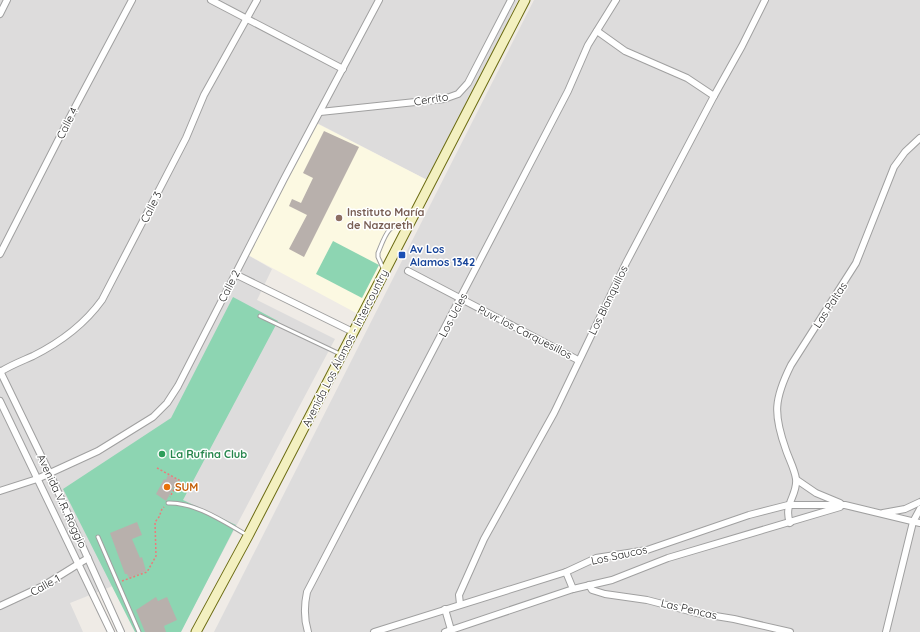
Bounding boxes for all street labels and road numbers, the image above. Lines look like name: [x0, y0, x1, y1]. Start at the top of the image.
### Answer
street label: Cerrito: [413, 89, 450, 109]
street label: Calle 4: [53, 105, 81, 141]
street label: Calle 3: [137, 189, 165, 225]
street label: Los Blanquillos: [585, 263, 631, 337]
street label: Avenida Los Álamos - Intercountry: [299, 267, 391, 429]
street label: Calle 2: [215, 268, 243, 304]
street label: Las Paltas: [810, 279, 850, 331]
street label: Los Ucles: [436, 291, 470, 339]
street label: Puvr los Carquesillos: [475, 302, 575, 362]
street label: Avenida V.R. Roggio: [34, 452, 90, 551]
street label: Los Saucos: [590, 542, 648, 568]
street label: Calle 1: [28, 571, 62, 599]
street label: Las Pencas: [660, 596, 718, 622]

